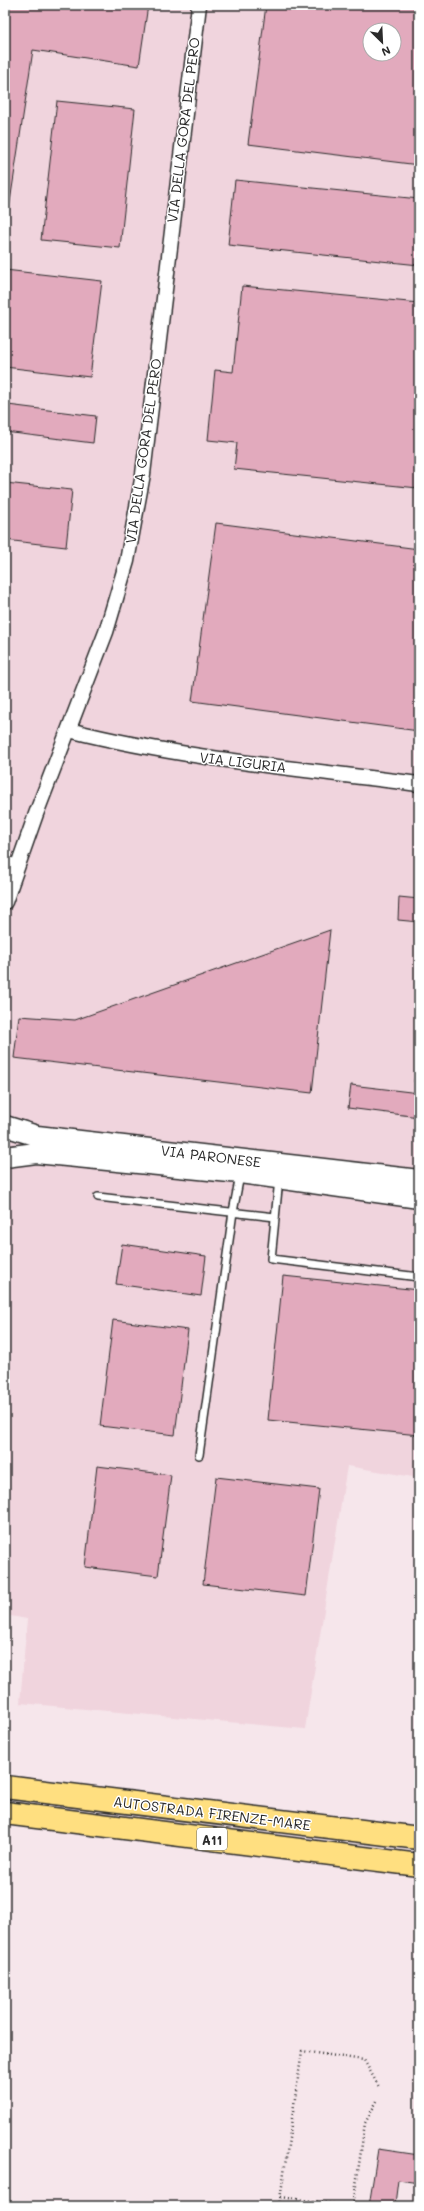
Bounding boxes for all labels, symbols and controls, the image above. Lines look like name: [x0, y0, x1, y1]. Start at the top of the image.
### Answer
north arrow: [362, 22, 402, 62]
street label: VIA DELLA GORA DEL PERO: [162, 36, 204, 224]
text: N: [379, 43, 393, 60]
street label: VIA DELLA GORA DEL PERO: [121, 357, 165, 545]
street label: VIA LIGURIA: [199, 747, 287, 777]
street label: VIA PARONESE: [160, 1140, 262, 1172]
street label: AUTOSTRADA FIRENZE-MARE: [112, 1791, 312, 1835]
road number: A11: [197, 1828, 227, 1850]

